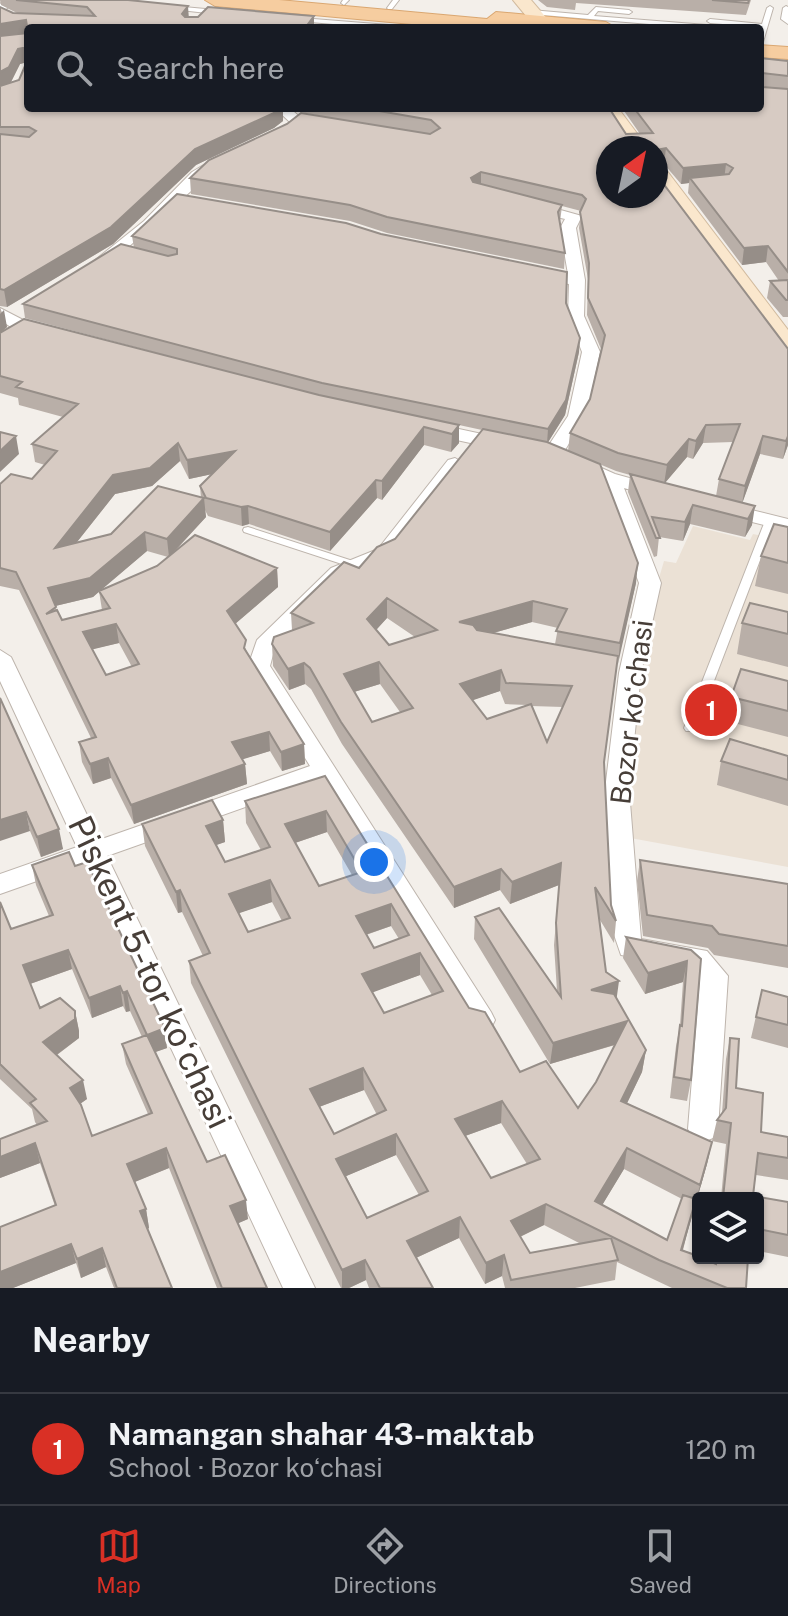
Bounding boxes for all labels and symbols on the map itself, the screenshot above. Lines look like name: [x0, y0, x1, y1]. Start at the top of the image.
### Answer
north arrow: [596, 136, 668, 208]
street label: Bozor koʻchasi: [603, 618, 659, 806]
pin: 1: [685, 680, 737, 740]
street label: Piskent 5-tor koʻchasi: [60, 810, 240, 1134]
your location: [354, 842, 394, 882]

